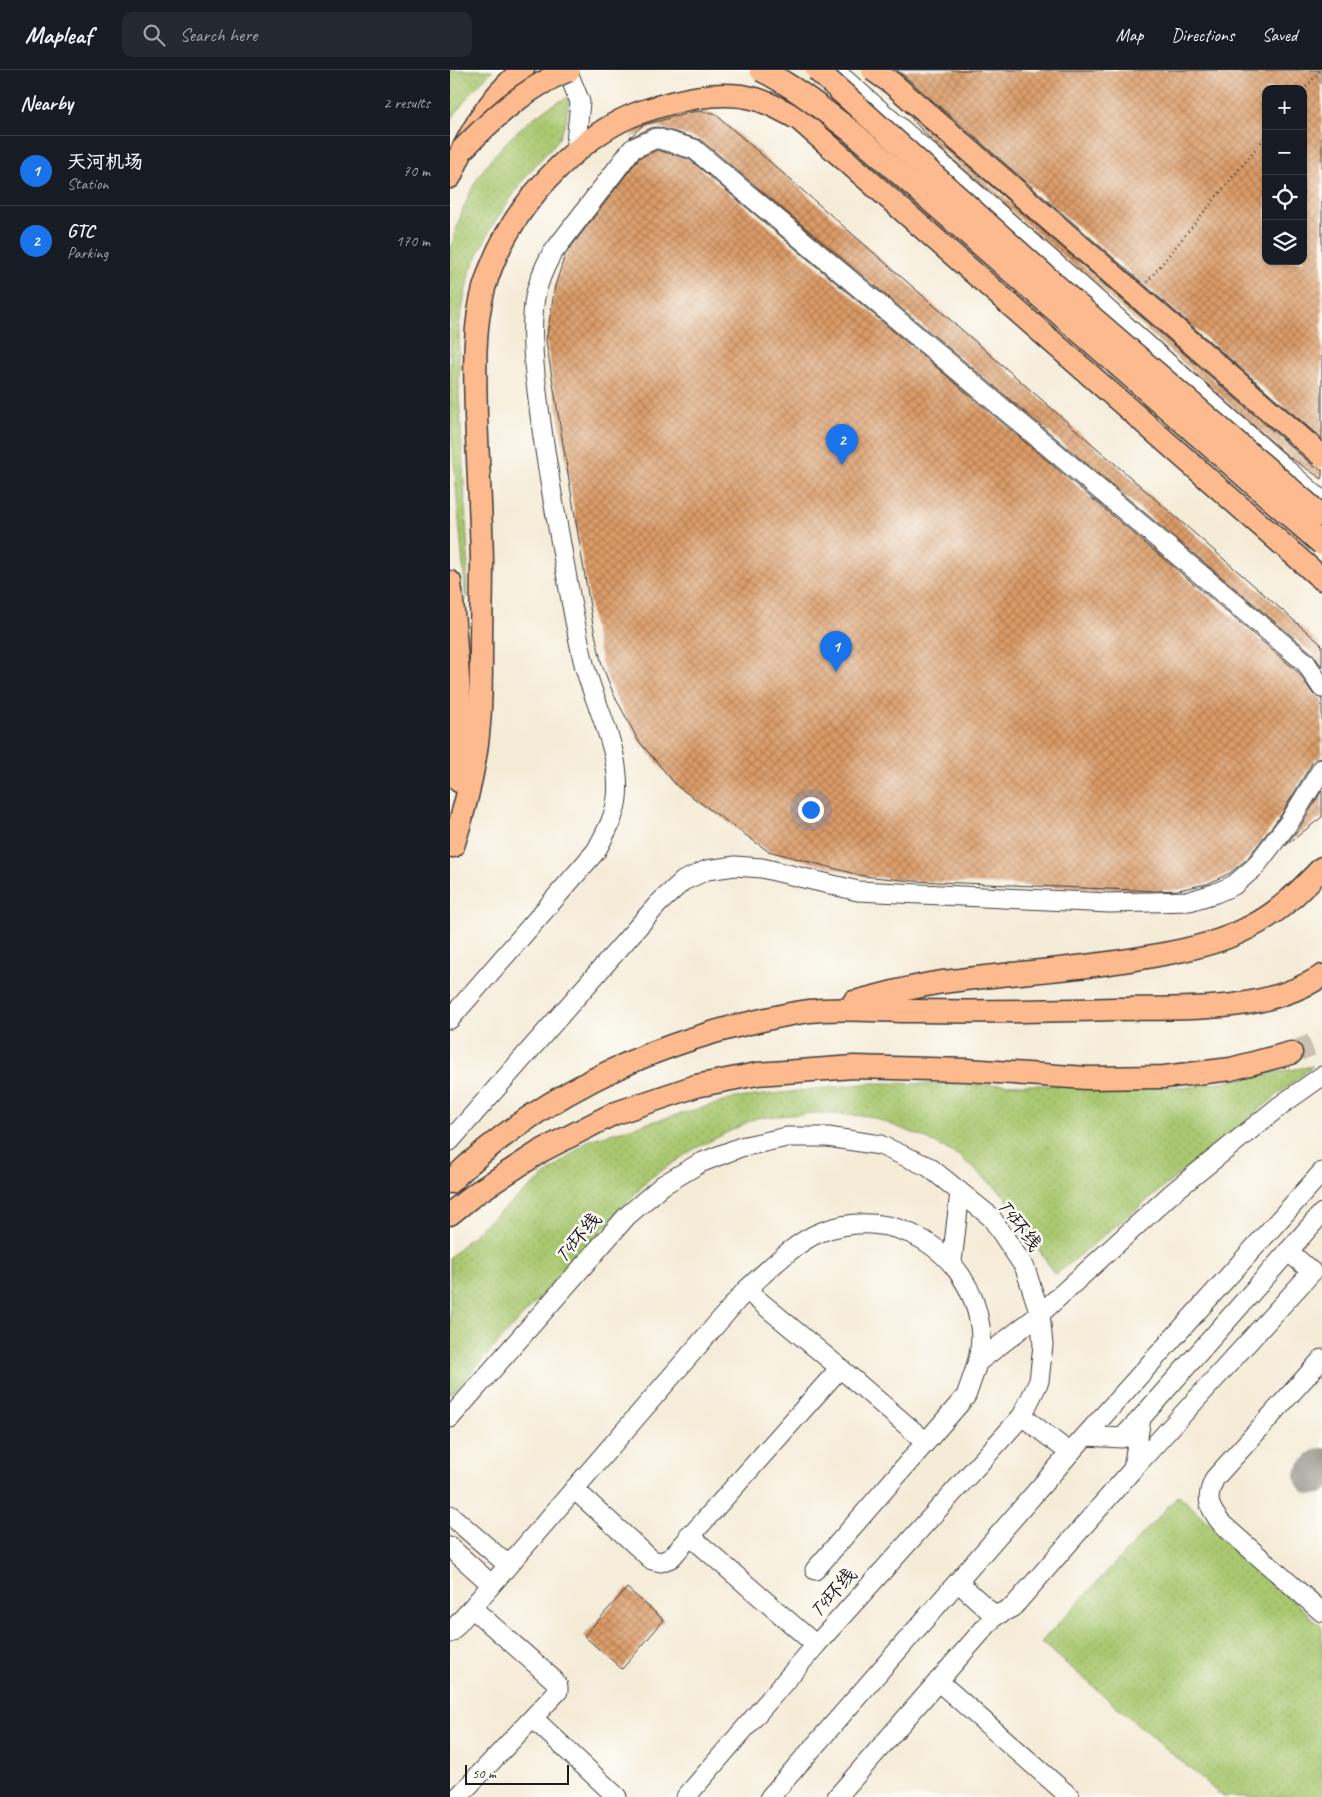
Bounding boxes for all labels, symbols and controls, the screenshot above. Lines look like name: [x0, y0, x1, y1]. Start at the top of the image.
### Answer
search box: [122, 12, 472, 57]
text: Mapleaf: [25, 20, 92, 50]
icon: search: [140, 21, 168, 49]
text: Search here: [180, 23, 257, 47]
text: Map: [1116, 24, 1143, 46]
text: Directions: [1171, 24, 1234, 46]
text: Saved: [1262, 24, 1297, 46]
map controls: [1262, 85, 1307, 265]
button: +: [1262, 85, 1307, 130]
text: Nearby: [20, 90, 73, 116]
text: 2 results: [383, 93, 430, 113]
button: −: [1262, 130, 1307, 175]
text: 天河机场: [67, 150, 143, 174]
text: 1: [32, 161, 40, 181]
text: 70 m: [403, 161, 430, 181]
text: Station: [67, 174, 109, 194]
button: locate: [1262, 175, 1307, 220]
text: GTC: [67, 219, 94, 243]
button: layers: [1262, 220, 1307, 265]
text: 2: [32, 231, 40, 251]
text: 170 m: [396, 231, 430, 251]
text: Parking: [67, 243, 108, 263]
pin: 2: [826, 424, 858, 465]
pin: 1: [820, 631, 852, 672]
your location: [798, 797, 824, 823]
street label: T4环线: [992, 1195, 1047, 1256]
street label: T4环线: [550, 1207, 607, 1267]
street label: T4环线: [805, 1562, 862, 1622]
scale bar: [465, 1762, 569, 1785]
text: 50 m: [472, 1765, 496, 1782]

